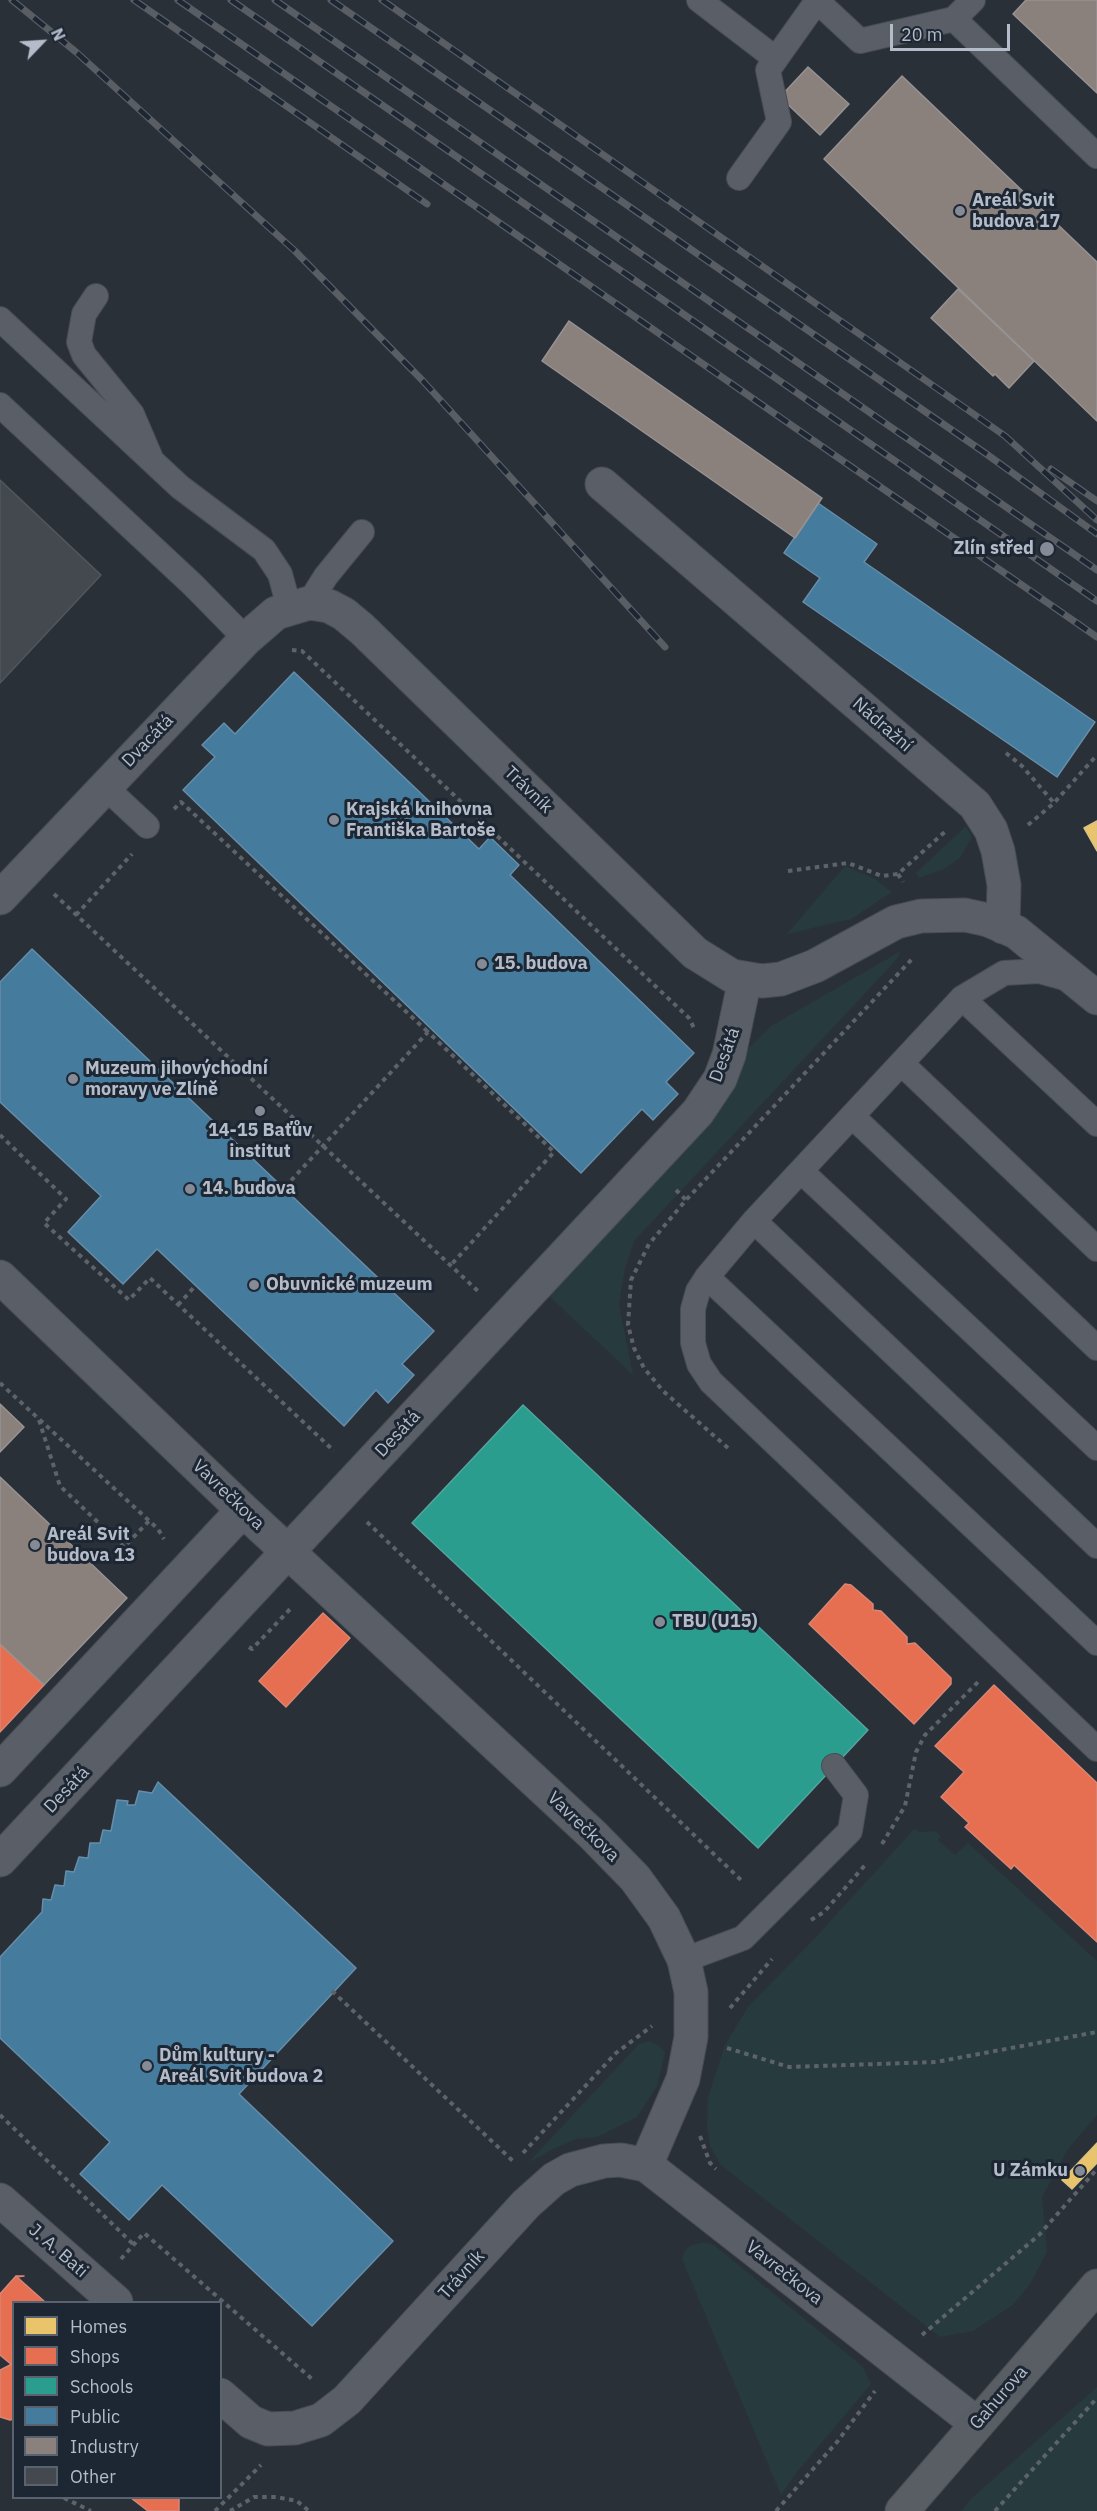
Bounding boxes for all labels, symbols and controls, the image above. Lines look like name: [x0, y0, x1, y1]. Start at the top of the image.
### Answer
north arrow: [12, 12, 72, 72]
scale bar: [893, 12, 1013, 50]
text: 20 m: [901, 23, 943, 46]
text: N: [47, 25, 70, 44]
place label: Areál Svit budova 17: [972, 190, 1060, 232]
marker: Areál Svit budova 17: [953, 204, 967, 218]
place label: Zlín střed: [953, 538, 1034, 560]
marker: Zlín střed: [1038, 540, 1056, 558]
street label: Nádražní: [848, 693, 916, 757]
street label: Dvacátá: [118, 710, 178, 772]
street label: Trávník: [499, 762, 557, 818]
place label: Krajská knihovna Františka Bartoše: [346, 799, 496, 842]
marker: Krajská knihovna Františka Bartoše: [327, 813, 341, 827]
place label: 15. budova: [494, 953, 588, 975]
marker: 15. budova: [475, 957, 489, 971]
street label: Desátá: [705, 1025, 745, 1085]
place label: Muzeum jihovýchodní moravy ve Zlíně: [85, 1058, 268, 1100]
marker: Muzeum jihovýchodní moravy ve Zlíně: [66, 1072, 80, 1086]
marker: 14-15 Baťův institut: [253, 1104, 267, 1118]
place label: 14-15 Baťův institut: [208, 1120, 312, 1162]
place label: 14. budova: [202, 1178, 296, 1200]
marker: 14. budova: [183, 1182, 197, 1196]
place label: Obuvnické muzeum: [266, 1274, 433, 1296]
marker: Obuvnické muzeum: [247, 1278, 261, 1292]
street label: Desátá: [371, 1406, 425, 1462]
street label: Vavrečkova: [188, 1455, 268, 1535]
place label: Areál Svit budova 13: [47, 1524, 135, 1567]
marker: Areál Svit budova 13: [28, 1538, 42, 1552]
place label: TBU (U15): [672, 1611, 758, 1633]
marker: TBU (U15): [653, 1615, 667, 1629]
street label: Desátá: [40, 1762, 94, 1818]
street label: Vavrečkova: [543, 1787, 623, 1867]
place label: Dům kultury - Areál Svit budova 2: [159, 2045, 323, 2088]
marker: Dům kultury - Areál Svit budova 2: [140, 2059, 154, 2073]
place label: U Zámku: [993, 2160, 1068, 2182]
marker: U Zámku: [1073, 2164, 1087, 2178]
street label: J. A. Bati: [24, 2220, 92, 2282]
street label: Vavrečkova: [741, 2236, 827, 2310]
street label: Trávník: [434, 2246, 490, 2304]
legend: [12, 2301, 222, 2499]
text: Homes: [70, 2315, 127, 2338]
text: Shops: [70, 2345, 120, 2368]
street label: Gahurova: [965, 2362, 1033, 2434]
text: Schools: [70, 2375, 134, 2398]
text: Public: [70, 2405, 120, 2428]
text: Industry: [70, 2435, 139, 2458]
text: Other: [70, 2465, 116, 2488]

